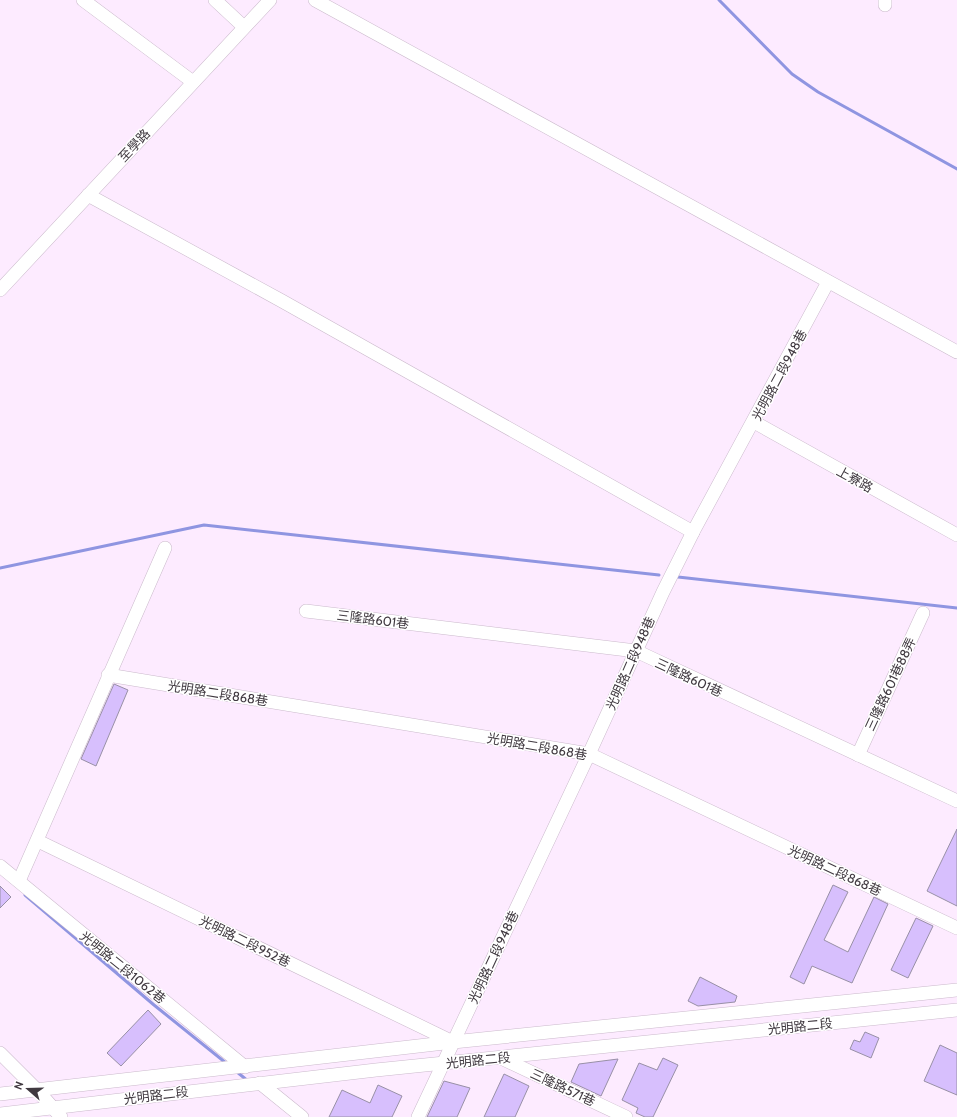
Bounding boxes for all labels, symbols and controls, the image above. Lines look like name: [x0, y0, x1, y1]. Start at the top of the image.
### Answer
street label: 至學路: [115, 125, 153, 165]
street label: 光明路二段948巷: [748, 327, 810, 423]
street label: 上寮路: [834, 463, 876, 495]
street label: 三隆路601巷: [336, 607, 410, 631]
street label: 光明路二段948巷: [602, 614, 658, 712]
street label: 三隆路601巷88弄: [861, 635, 919, 733]
street label: 三隆路601巷: [653, 654, 725, 700]
street label: 光明路二段868巷: [167, 677, 269, 709]
street label: 光明路二段868巷: [486, 729, 588, 763]
street label: 光明路二段868巷: [786, 841, 884, 899]
street label: 光明路二段948巷: [464, 908, 522, 1006]
street label: 光明路二段952巷: [197, 912, 293, 970]
street label: 光明路二段1062巷: [77, 928, 169, 1006]
street label: 光明路二段: [767, 1015, 833, 1037]
street label: 光明路二段: [445, 1049, 511, 1071]
street label: 三隆路571巷: [528, 1065, 598, 1109]
north arrow: [8, 1069, 48, 1109]
text: N: [11, 1080, 27, 1092]
street label: 光明路二段: [123, 1083, 189, 1107]

